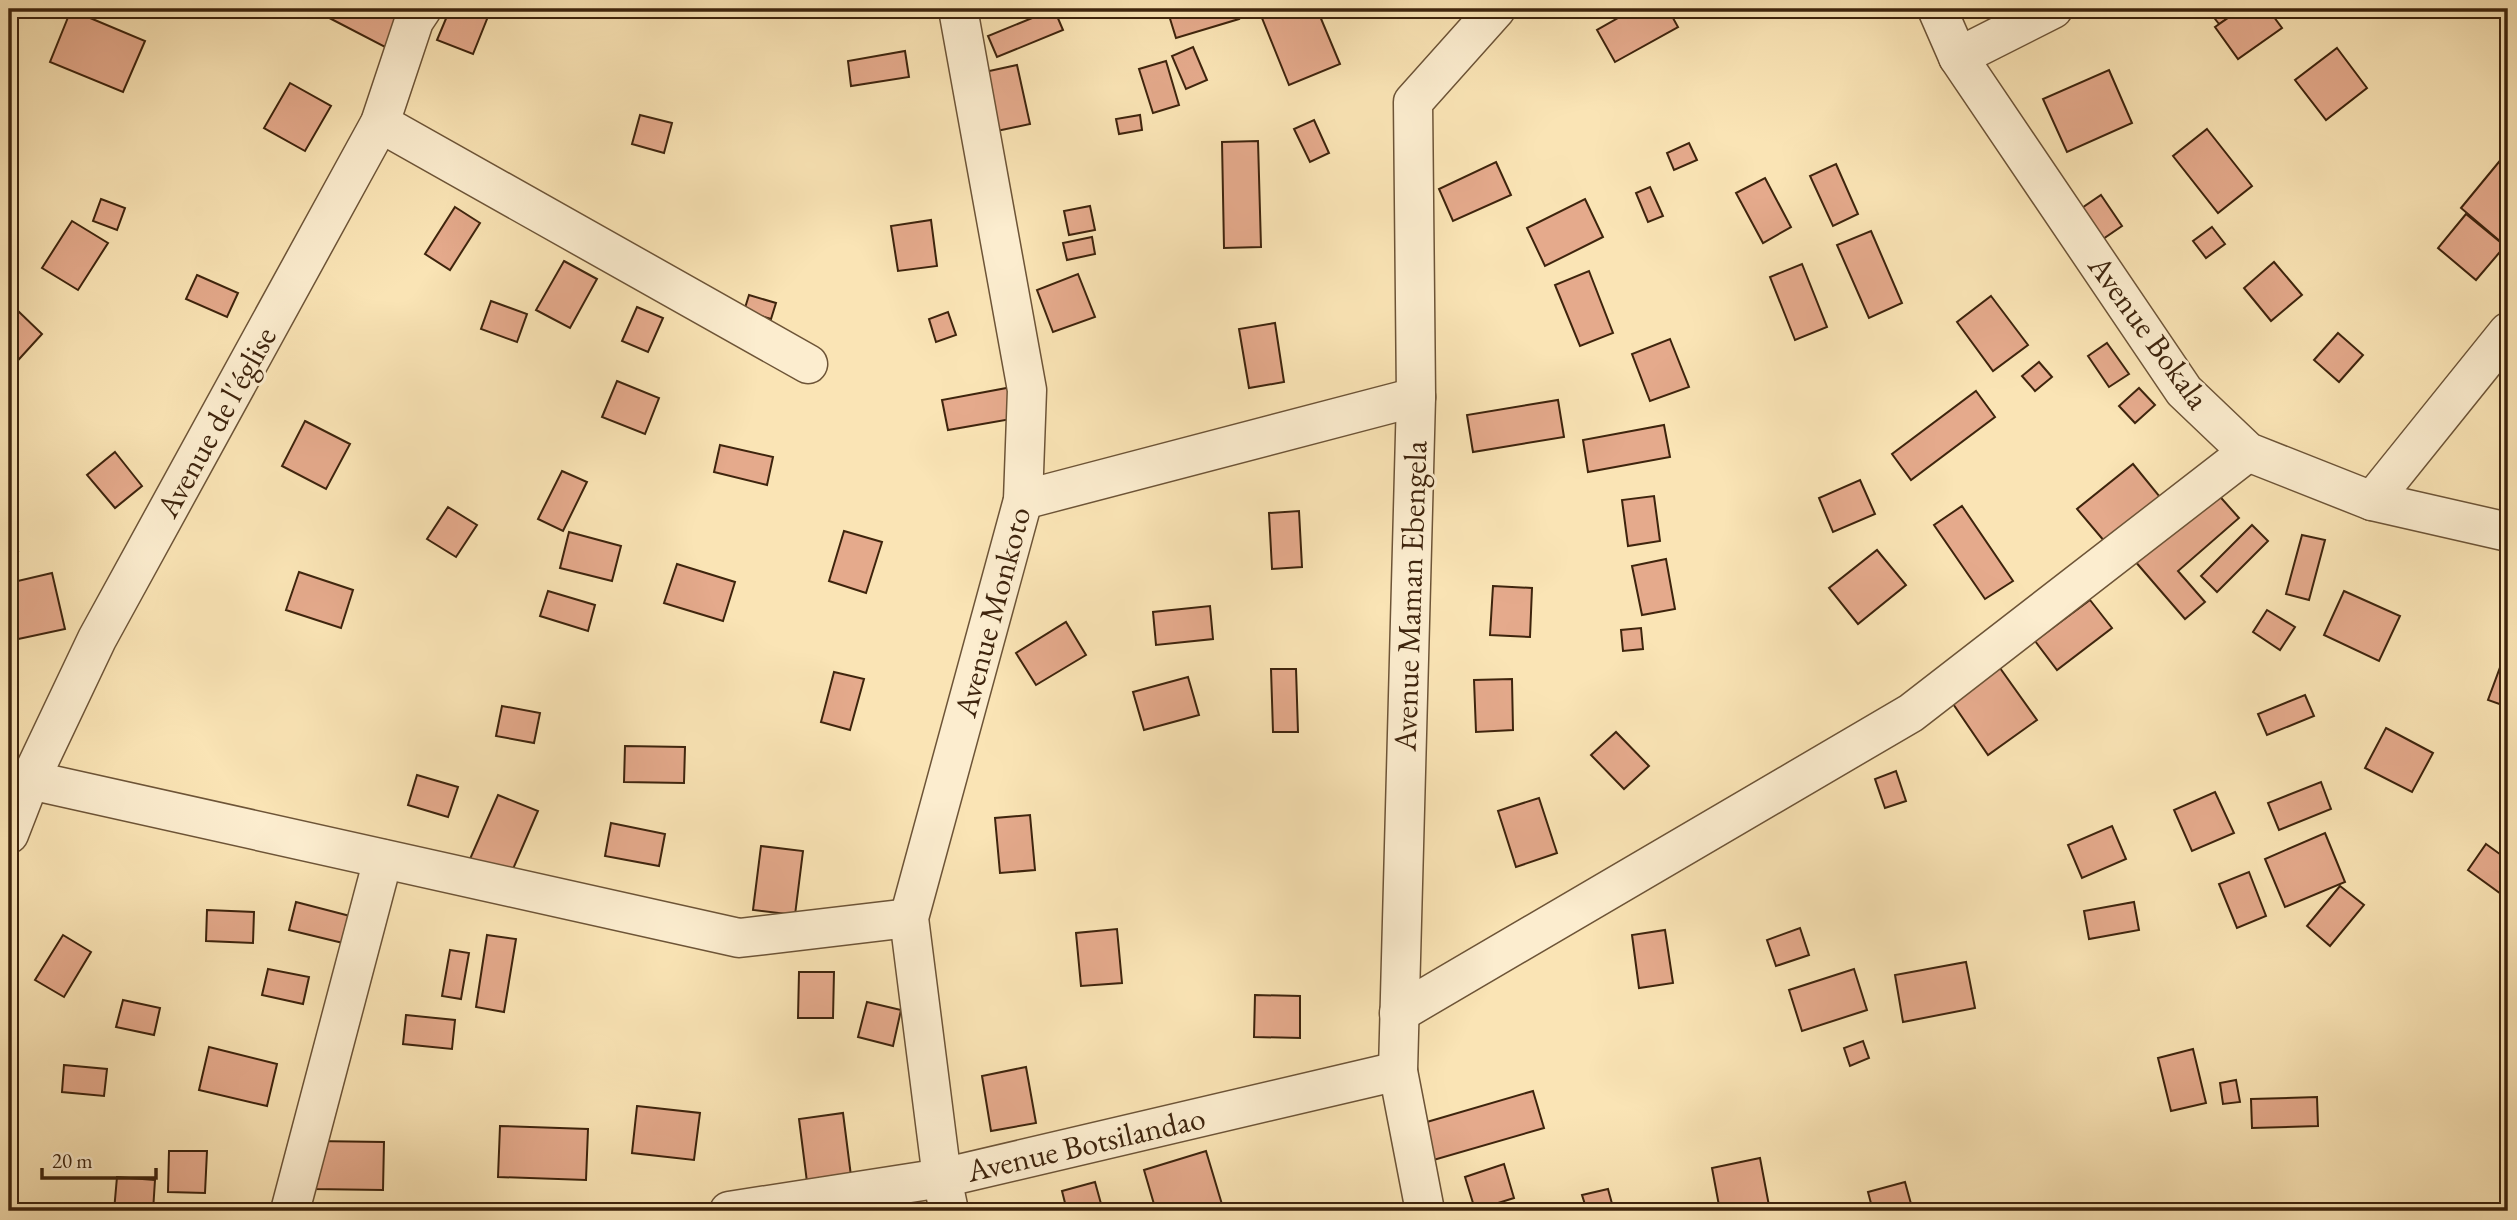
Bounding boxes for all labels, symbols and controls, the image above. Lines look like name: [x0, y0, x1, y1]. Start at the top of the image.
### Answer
street label: Avenue Bokala: [2078, 246, 2219, 418]
street label: Avenue de l'église: [146, 319, 286, 526]
street label: Avenue Maman Ebengela: [1384, 440, 1436, 753]
street label: Avenue Monkoto: [944, 502, 1040, 723]
street label: Avenue Botsilandao: [962, 1096, 1209, 1192]
scale bar: [42, 1136, 156, 1180]
text: 20 m: [52, 1147, 93, 1174]

